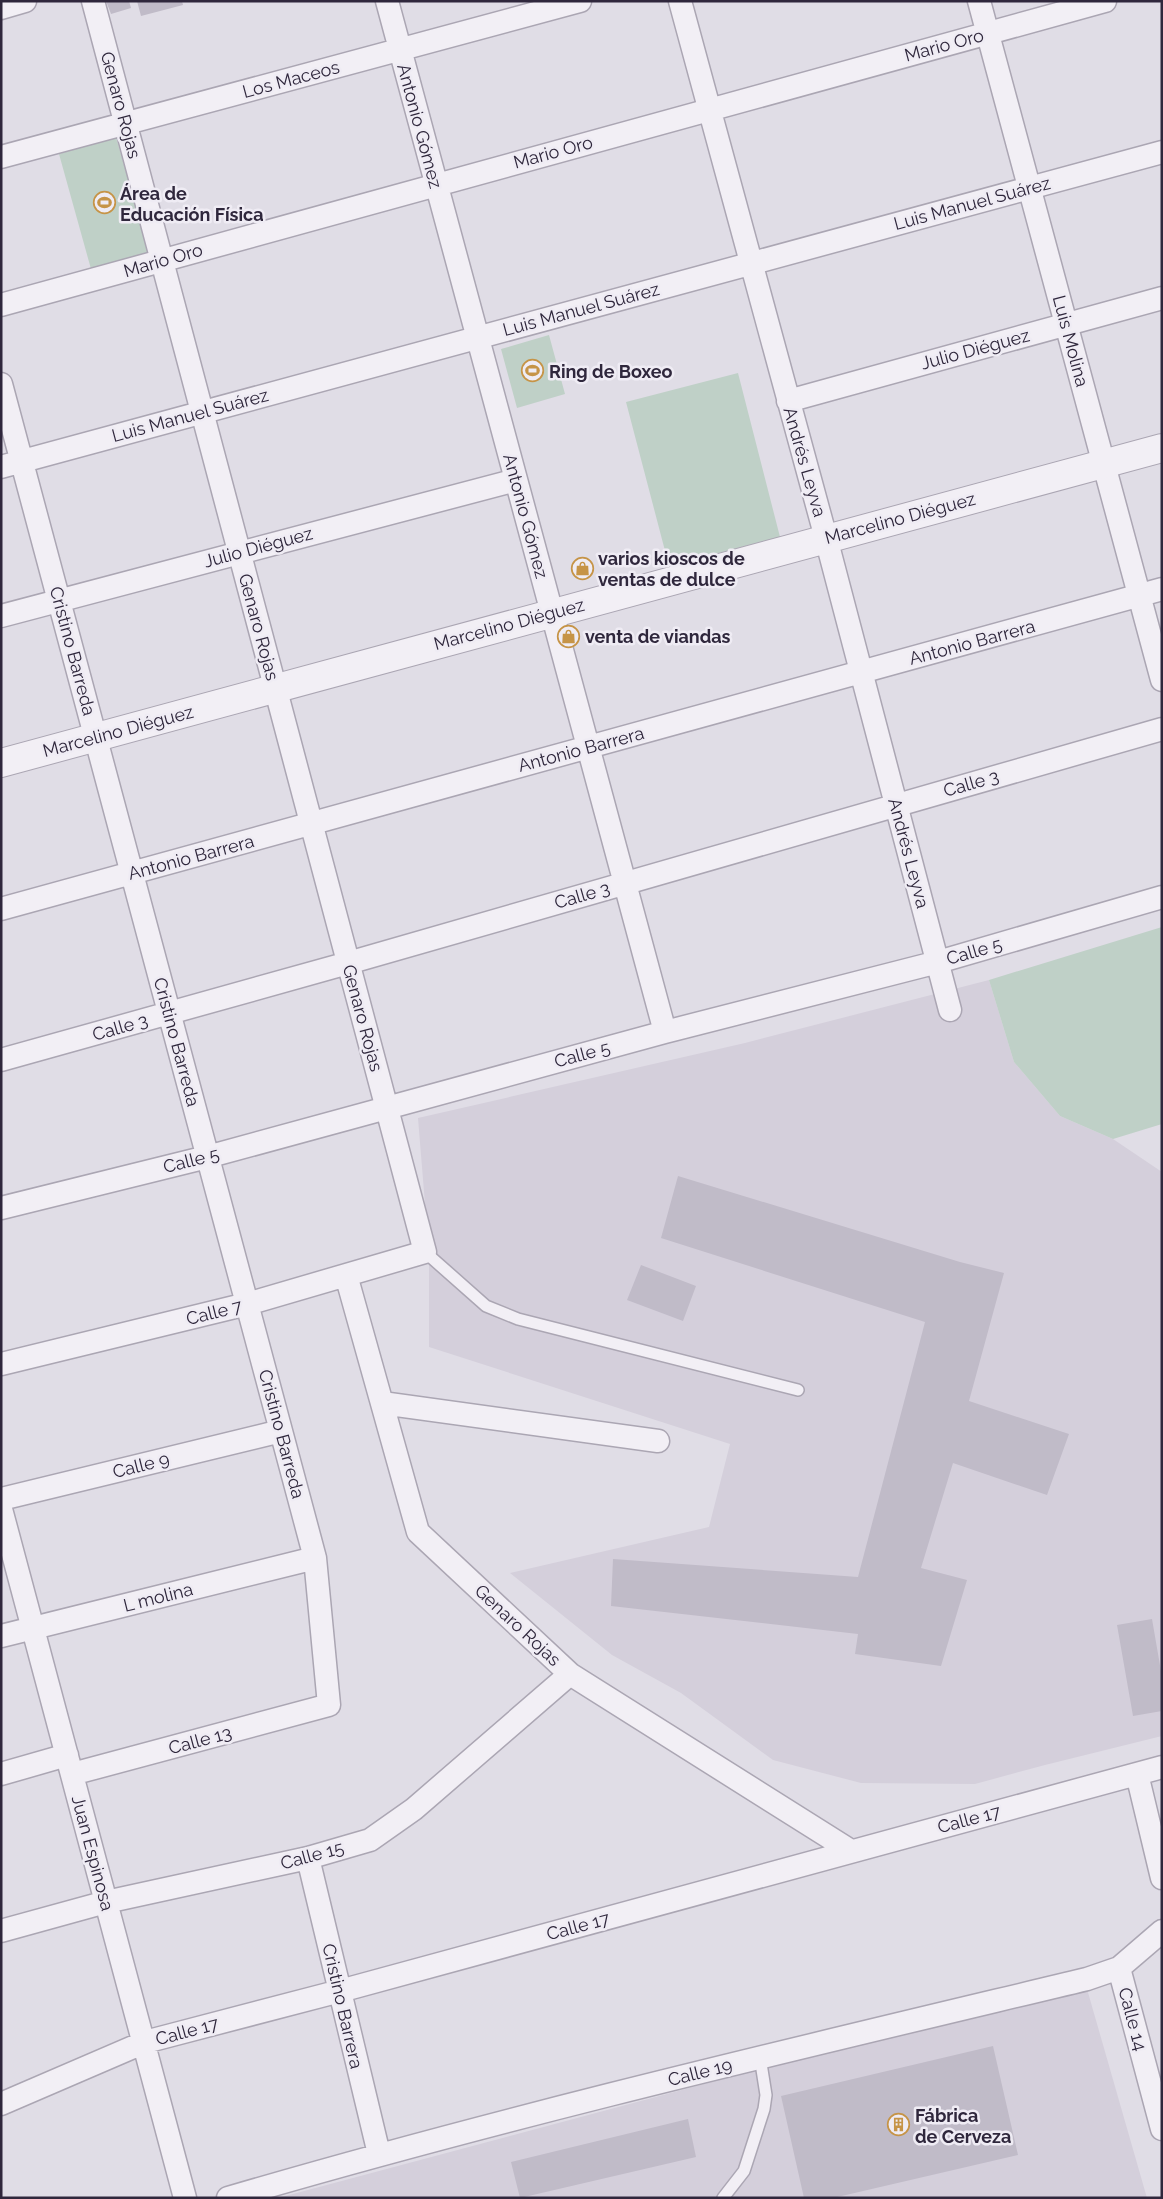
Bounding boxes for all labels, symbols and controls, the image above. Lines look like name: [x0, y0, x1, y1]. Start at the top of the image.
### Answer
street label: Mario Oro: [902, 24, 986, 66]
street label: Genaro Rojas: [97, 49, 145, 161]
street label: Los Maceos: [240, 56, 342, 102]
street label: Antonio Gómez: [393, 61, 447, 191]
street label: Mario Oro: [511, 131, 595, 173]
street label: Luis Manuel Suárez: [891, 172, 1053, 234]
place label: Área de Educación Física: [120, 183, 264, 225]
sports icon: Área de Educación Física: [92, 191, 116, 215]
street label: Mario Oro: [121, 239, 205, 281]
street label: Luis Manuel Suárez: [500, 278, 662, 340]
street label: Luis Molina: [1049, 293, 1093, 389]
street label: Julio Diéguez: [918, 324, 1032, 374]
sports icon: Ring de Boxeo: [521, 359, 545, 383]
place label: Ring de Boxeo: [549, 361, 672, 382]
street label: Luis Manuel Suárez: [109, 384, 271, 446]
street label: Andrés Leyva: [779, 405, 831, 519]
street label: Antonio Gómez: [499, 451, 553, 581]
street label: Marcelino Diéguez: [822, 488, 978, 548]
street label: Julio Diéguez: [201, 522, 315, 572]
place label: varios kioscos de ventas de dulce: [598, 548, 745, 590]
shop icon: varios kioscos de ventas de dulce: [570, 556, 594, 580]
street label: Genaro Rojas: [235, 571, 283, 683]
street label: Cristino Barreda: [46, 584, 100, 718]
street label: Marcelino Diéguez: [431, 594, 587, 654]
street label: Antonio Barrera: [907, 615, 1037, 669]
shop icon: venta de viandas: [557, 624, 581, 648]
place label: venta de viandas: [585, 626, 731, 647]
street label: Marcelino Diéguez: [40, 701, 196, 761]
street label: Antonio Barrera: [516, 722, 646, 776]
street label: Calle 3: [941, 765, 1001, 801]
street label: Andrés Leyva: [884, 796, 934, 910]
street label: Antonio Barrera: [126, 830, 256, 884]
street label: Calle 3: [552, 877, 612, 913]
street label: Calle 5: [944, 933, 1004, 969]
street label: Genaro Rojas: [339, 962, 387, 1074]
street label: Cristino Barreda: [150, 975, 204, 1109]
street label: Calle 3: [90, 1009, 150, 1045]
street label: Calle 5: [552, 1036, 612, 1072]
street label: Calle 5: [161, 1143, 221, 1177]
street label: Calle 7: [184, 1295, 244, 1329]
street label: Cristino Barreda: [255, 1367, 309, 1501]
street label: Calle 9: [110, 1448, 172, 1482]
street label: L molina: [121, 1578, 195, 1616]
street label: Genaro Rojas: [471, 1580, 566, 1670]
street label: Calle 13: [166, 1722, 234, 1758]
street label: Juan Espinosa: [68, 1793, 118, 1913]
street label: Calle 17: [935, 1800, 1003, 1837]
street label: Calle 15: [278, 1836, 346, 1874]
street label: Calle 17: [544, 1907, 612, 1944]
street label: Cristino Barrera: [318, 1941, 368, 2071]
street label: Calle 14: [1114, 1985, 1152, 2053]
street label: Calle 17: [153, 2012, 221, 2049]
street label: Calle 19: [666, 2054, 734, 2090]
place label: Fábrica de Cerveza: [915, 2105, 1011, 2147]
building icon: Fábrica de Cerveza: [887, 2113, 911, 2137]

